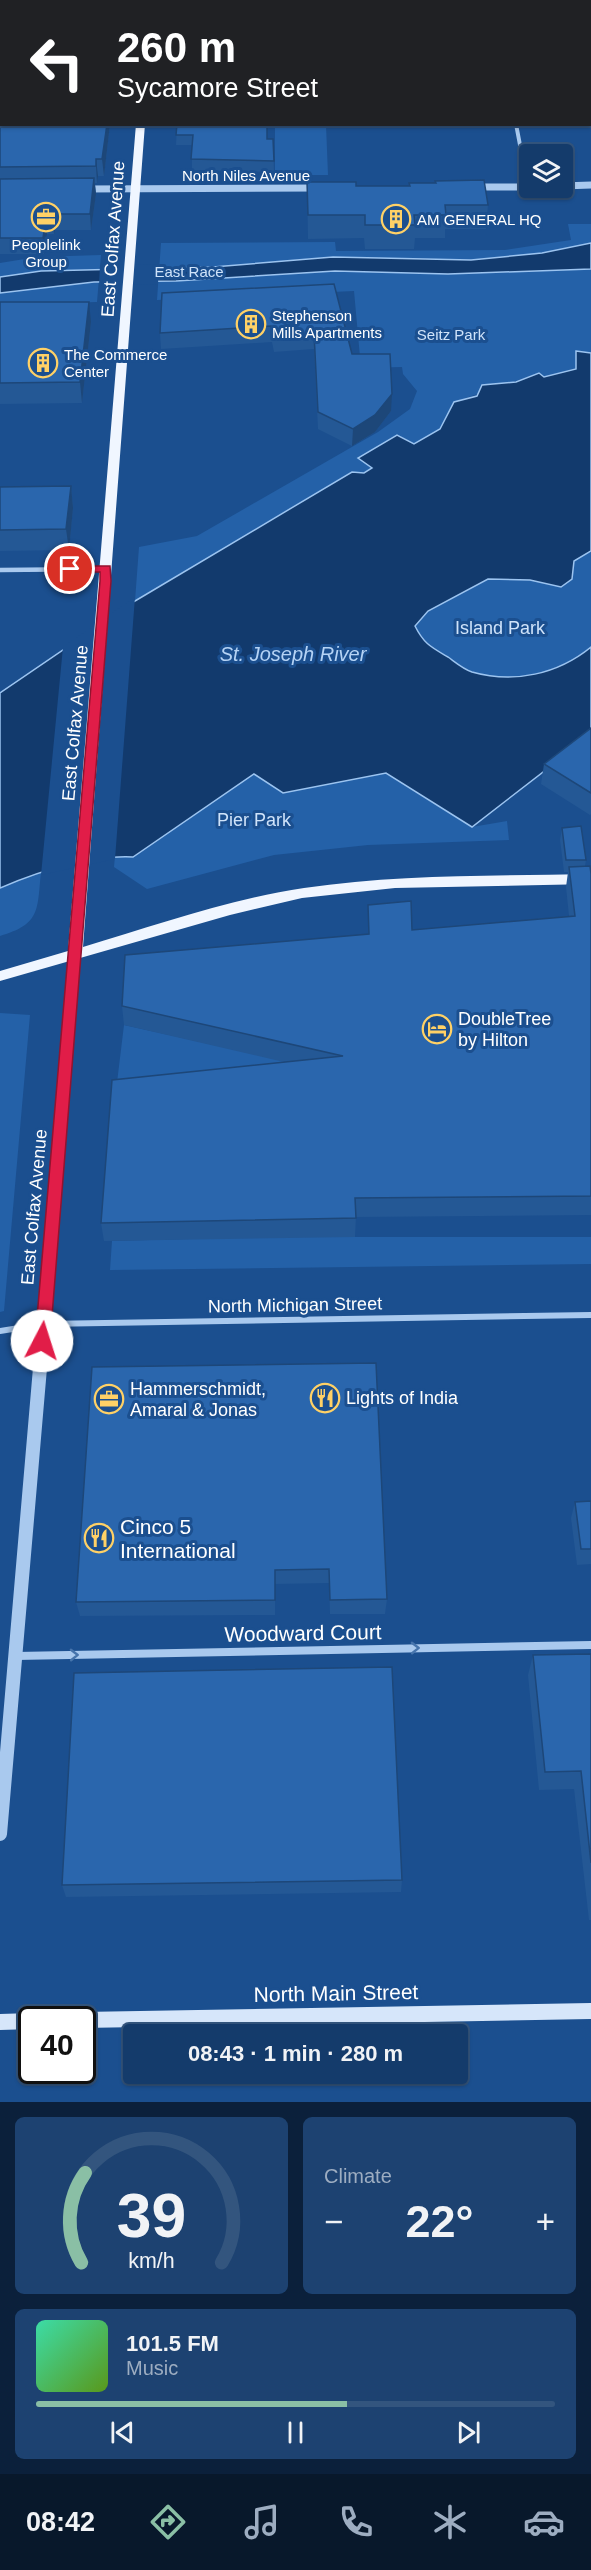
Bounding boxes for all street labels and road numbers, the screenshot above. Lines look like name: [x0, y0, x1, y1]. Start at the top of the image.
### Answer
street label: East Colfax Avenue: [98, 160, 128, 318]
street label: North Niles Avenue: [182, 167, 310, 184]
street label: East Colfax Avenue: [58, 644, 92, 802]
street label: East Colfax Avenue: [17, 1128, 51, 1286]
street label: North Michigan Street: [208, 1293, 382, 1317]
street label: Woodward Court: [224, 1620, 382, 1646]
street label: North Main Street: [254, 1980, 419, 2006]

